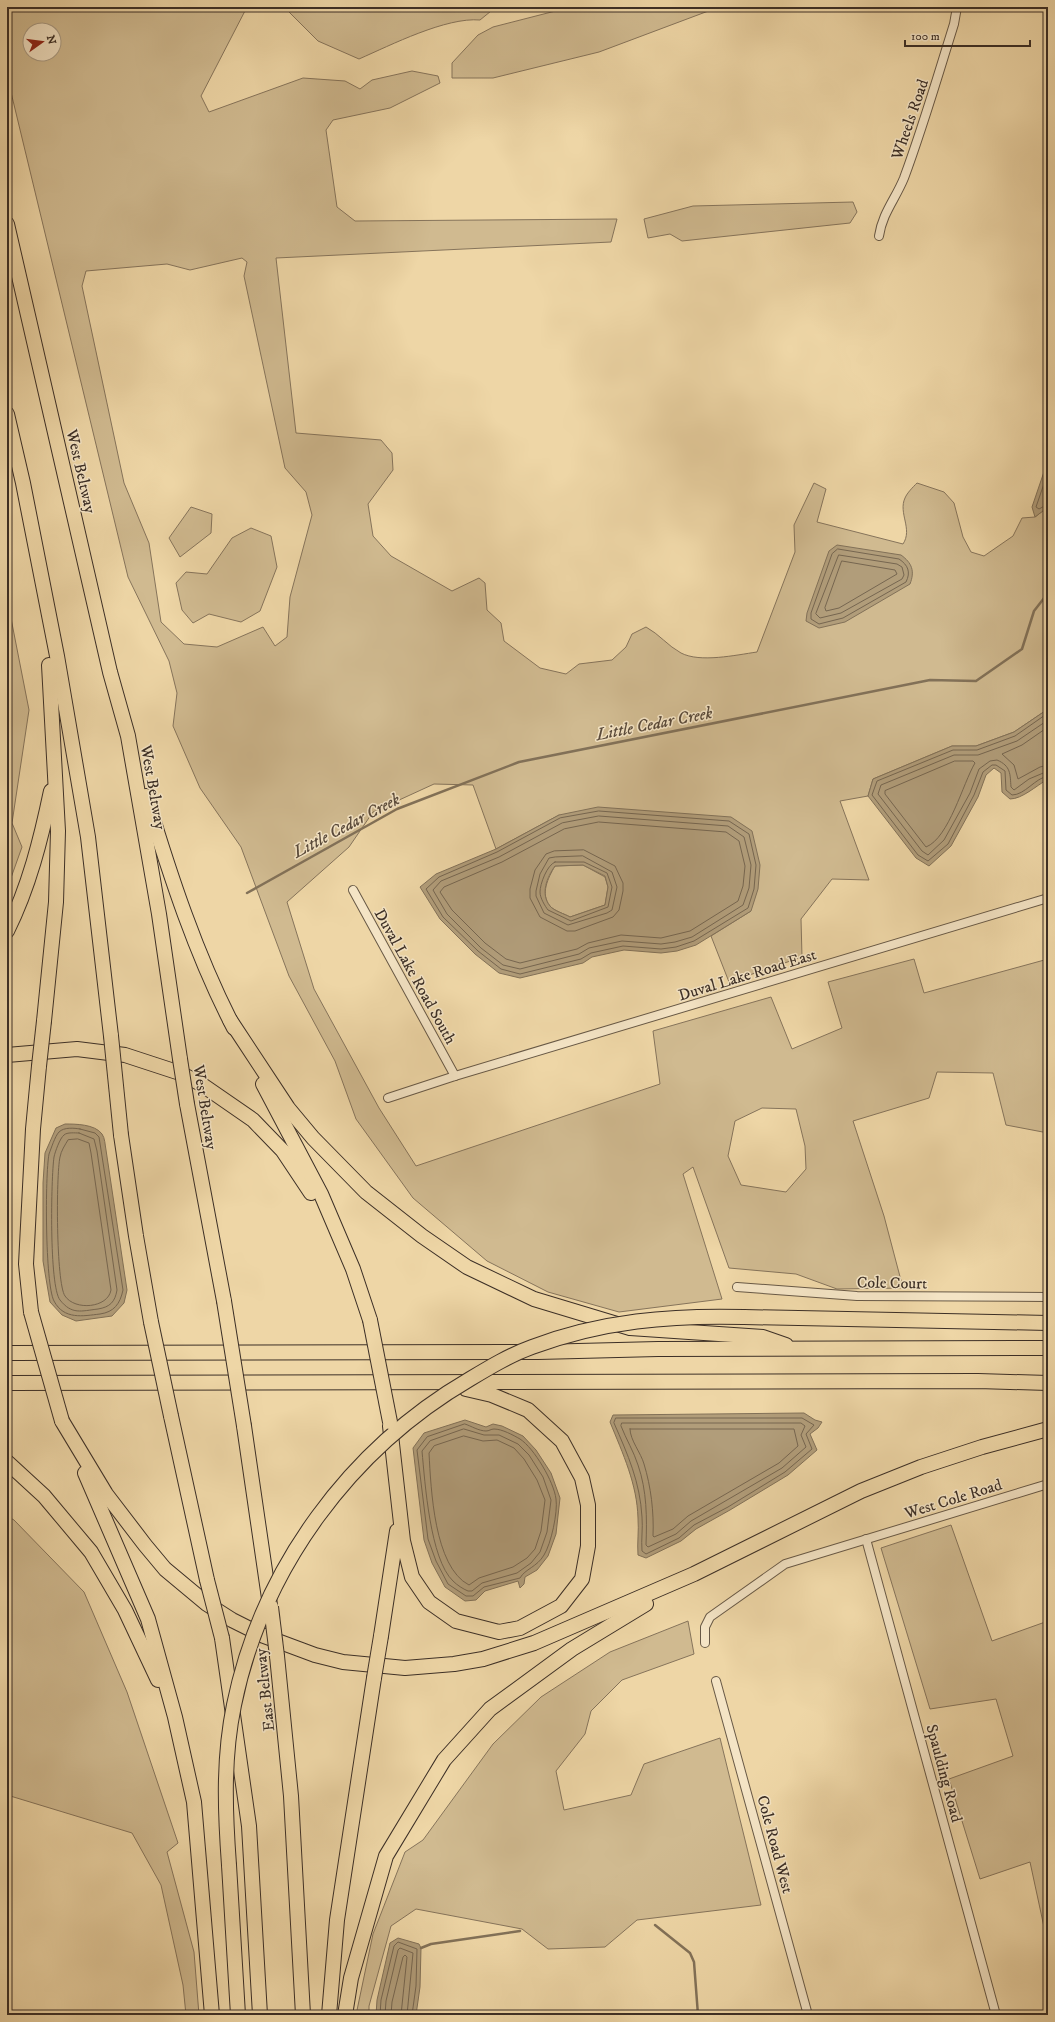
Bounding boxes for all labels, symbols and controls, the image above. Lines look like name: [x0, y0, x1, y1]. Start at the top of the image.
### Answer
north arrow: [22, 22, 62, 62]
scale bar: [905, 22, 1030, 48]
text: 100 m: [911, 29, 940, 44]
text: N: [43, 34, 59, 46]
street label: Wheels Road: [887, 77, 933, 163]
street label: West Beltway: [61, 426, 100, 516]
water label: Little Cedar Creek: [593, 702, 715, 746]
street label: West Beltway: [136, 742, 170, 831]
water label: Little Cedar Creek: [288, 788, 405, 864]
street label: Duval Lake Road South: [370, 905, 461, 1048]
street label: Duval Lake Road East: [676, 944, 819, 1005]
street label: West Beltway: [188, 1062, 222, 1151]
street label: Cole Court: [857, 1272, 927, 1294]
street label: West Cole Road: [901, 1475, 1004, 1524]
street label: East Beltway: [251, 1647, 279, 1732]
street label: Spaulding Road: [921, 1722, 967, 1824]
street label: Cole Road West: [752, 1793, 798, 1895]

